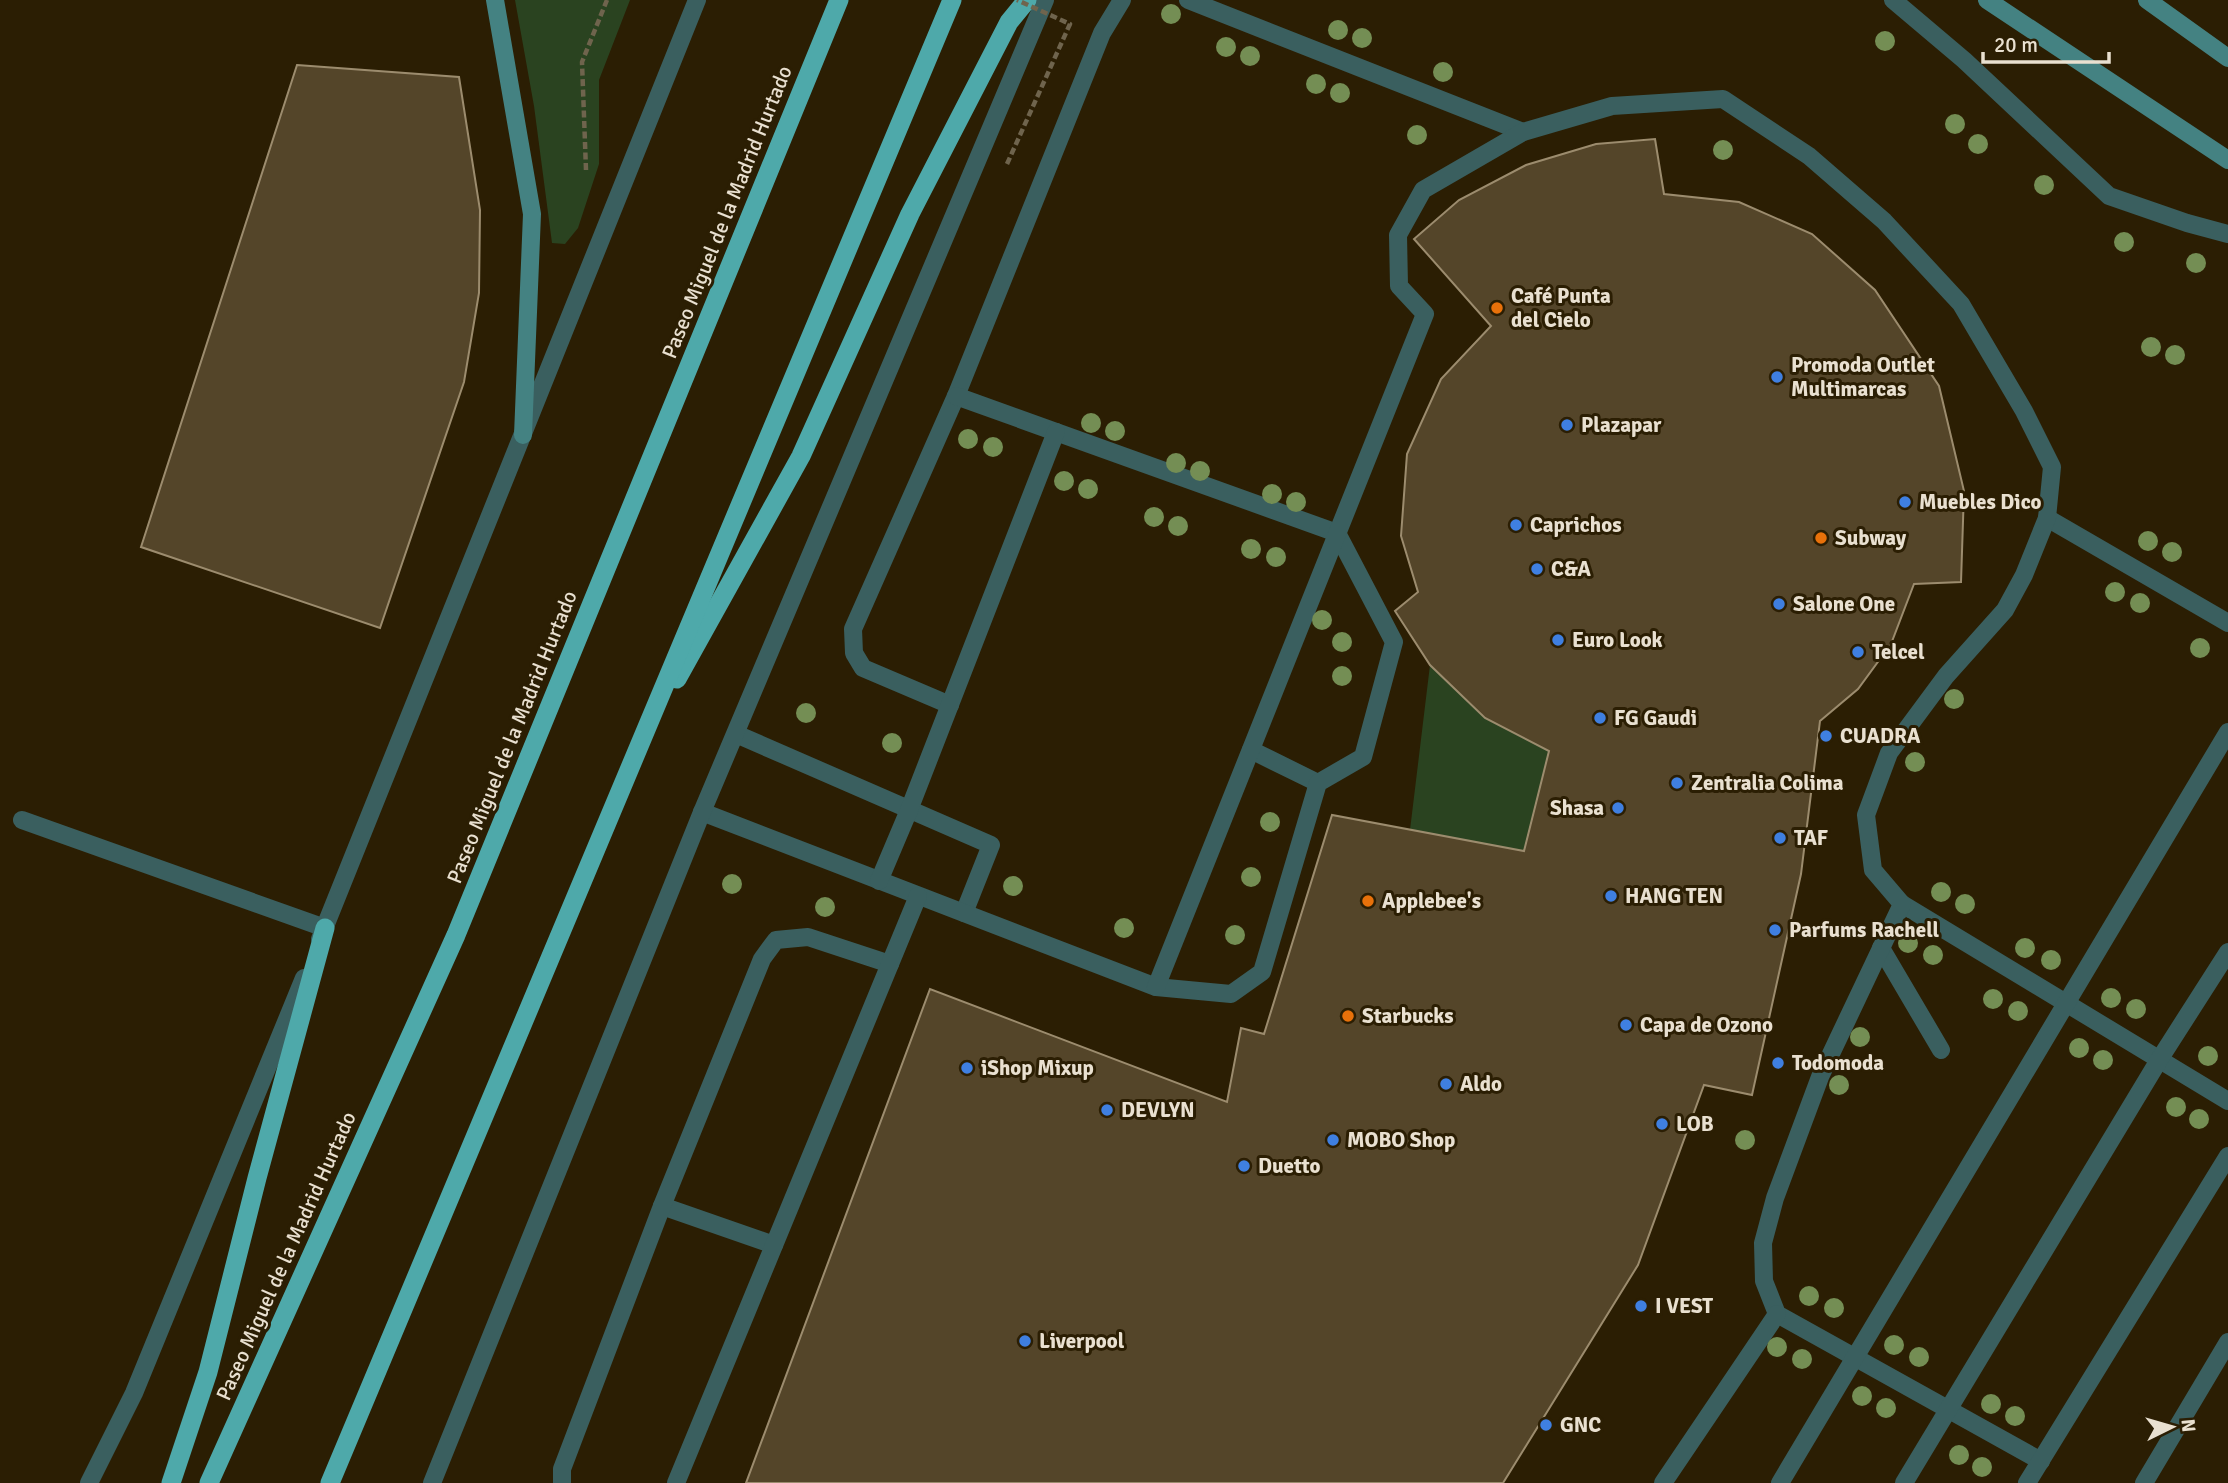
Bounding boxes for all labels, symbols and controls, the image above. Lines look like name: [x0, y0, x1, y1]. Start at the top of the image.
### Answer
scale bar: [1983, 21, 2109, 65]
text: 20 m: [1994, 32, 2038, 58]
street label: Paseo Miguel de la Madrid Hurtado: [656, 62, 798, 362]
place label: Café Punta del Cielo: [1511, 283, 1611, 333]
marker: Café Punta del Cielo: [1489, 300, 1505, 316]
place label: Promoda Outlet Multimarcas: [1791, 352, 1935, 402]
marker: Promoda Outlet Multimarcas: [1769, 369, 1785, 385]
place label: Plazapar: [1581, 412, 1662, 438]
marker: Plazapar: [1559, 417, 1575, 433]
place label: Muebles Dico: [1919, 489, 2041, 515]
marker: Muebles Dico: [1897, 494, 1913, 510]
place label: Caprichos: [1530, 512, 1621, 538]
marker: Caprichos: [1508, 517, 1524, 533]
place label: Subway: [1835, 525, 1907, 551]
marker: Subway: [1813, 530, 1829, 546]
place label: C&A: [1551, 556, 1591, 582]
marker: C&A: [1529, 561, 1545, 577]
street label: Paseo Miguel de la Madrid Hurtado: [441, 587, 583, 887]
place label: Salone One: [1793, 591, 1895, 617]
marker: Salone One: [1771, 596, 1787, 612]
place label: Euro Look: [1572, 627, 1663, 653]
marker: Euro Look: [1550, 632, 1566, 648]
place label: Telcel: [1872, 639, 1925, 665]
marker: Telcel: [1850, 644, 1866, 660]
place label: FG Gaudi: [1614, 705, 1697, 731]
marker: FG Gaudi: [1592, 710, 1608, 726]
place label: CUADRA: [1840, 723, 1921, 749]
marker: CUADRA: [1818, 728, 1834, 744]
place label: Zentralia Colima: [1691, 770, 1844, 796]
marker: Zentralia Colima: [1669, 775, 1685, 791]
place label: Shasa: [1550, 795, 1604, 821]
marker: Shasa: [1610, 800, 1626, 816]
place label: TAF: [1794, 825, 1828, 851]
marker: TAF: [1772, 830, 1788, 846]
place label: HANG TEN: [1625, 883, 1723, 909]
place label: Applebee's: [1382, 888, 1481, 914]
marker: HANG TEN: [1603, 888, 1619, 904]
marker: Applebee's: [1360, 893, 1376, 909]
place label: Parfums Rachell: [1789, 917, 1940, 943]
marker: Parfums Rachell: [1767, 922, 1783, 938]
place label: Starbucks: [1362, 1003, 1454, 1029]
marker: Starbucks: [1340, 1008, 1356, 1024]
place label: Capa de Ozono: [1640, 1012, 1773, 1038]
marker: Capa de Ozono: [1618, 1017, 1634, 1033]
place label: Todomoda: [1792, 1050, 1884, 1076]
place label: iShop Mixup: [981, 1055, 1094, 1081]
marker: Todomoda: [1770, 1055, 1786, 1071]
marker: iShop Mixup: [959, 1060, 975, 1076]
place label: Aldo: [1460, 1071, 1502, 1097]
marker: Aldo: [1438, 1076, 1454, 1092]
place label: DEVLYN: [1121, 1097, 1195, 1123]
marker: DEVLYN: [1099, 1102, 1115, 1118]
street label: Paseo Miguel de la Madrid Hurtado: [210, 1108, 362, 1404]
place label: LOB: [1676, 1111, 1714, 1137]
marker: LOB: [1654, 1116, 1670, 1132]
place label: MOBO Shop: [1347, 1127, 1455, 1153]
marker: MOBO Shop: [1325, 1132, 1341, 1148]
place label: Duetto: [1258, 1153, 1320, 1179]
marker: Duetto: [1236, 1158, 1252, 1174]
place label: I VEST: [1655, 1293, 1713, 1319]
marker: I VEST: [1633, 1298, 1649, 1314]
place label: Liverpool: [1039, 1328, 1125, 1354]
marker: Liverpool: [1017, 1333, 1033, 1349]
north arrow: [2137, 1392, 2207, 1462]
place label: GNC: [1560, 1412, 1601, 1438]
marker: GNC: [1538, 1417, 1554, 1433]
text: N: [2175, 1418, 2200, 1433]

